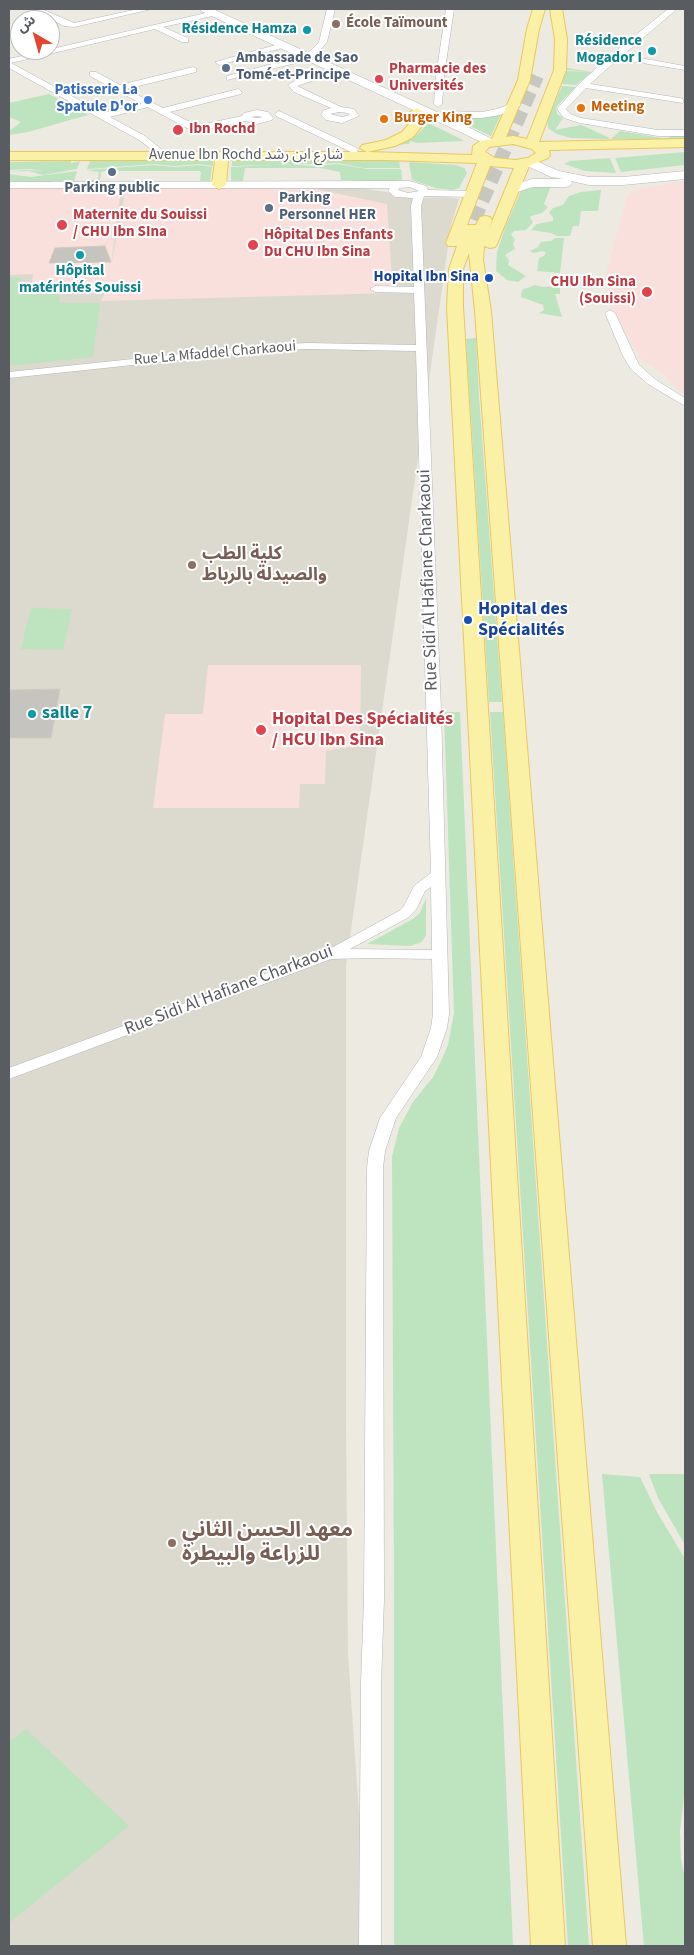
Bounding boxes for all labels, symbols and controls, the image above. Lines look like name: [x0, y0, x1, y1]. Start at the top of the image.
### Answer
north arrow: [10, 10, 60, 60]
text: ش: [13, 10, 40, 38]
place label: École Taïmount: [346, 15, 448, 33]
marker: École Taïmount: [330, 18, 342, 30]
place label: Résidence Hamza: [182, 21, 297, 39]
marker: Résidence Hamza: [301, 24, 313, 36]
place label: Résidence Mogador I: [575, 33, 642, 68]
marker: Résidence Mogador I: [646, 45, 658, 57]
place label: Ambassade de Sao Tomé-et-Principe: [236, 50, 358, 85]
place label: Pharmacie des Universités: [389, 61, 486, 96]
marker: Ambassade de Sao Tomé-et-Principe: [220, 62, 232, 74]
marker: Pharmacie des Universités: [373, 73, 385, 85]
place label: Patisserie La Spatule D'or: [54, 82, 138, 117]
marker: Patisserie La Spatule D'or: [142, 94, 154, 106]
place label: Meeting: [591, 99, 644, 117]
marker: Meeting: [575, 102, 587, 114]
place label: Burger King: [394, 110, 472, 128]
marker: Burger King: [378, 113, 390, 125]
place label: Ibn Rochd: [189, 121, 255, 139]
marker: Ibn Rochd: [171, 123, 185, 137]
street label: Avenue Ibn Rochd شارع ابن رشد: [149, 147, 343, 165]
marker: Parking public: [106, 166, 118, 178]
place label: Parking public: [64, 180, 160, 198]
place label: Parking Personnel HER: [279, 190, 376, 225]
marker: Parking Personnel HER: [263, 202, 275, 214]
place label: Maternite du Souissi / CHU Ibn SIna: [73, 207, 207, 242]
marker: Maternite du Souissi / CHU Ibn SIna: [55, 218, 69, 232]
place label: Hôpital Des Enfants Du CHU Ibn Sina: [264, 227, 393, 262]
marker: Hôpital Des Enfants Du CHU Ibn Sina: [246, 238, 260, 252]
marker: Hôpital matérintés Souissi: [74, 249, 86, 261]
place label: Hôpital matérintés Souissi: [19, 263, 141, 298]
place label: Hopital Ibn Sina: [374, 269, 479, 287]
marker: Hopital Ibn Sina: [483, 272, 495, 284]
place label: CHU Ibn Sina (Souissi): [551, 274, 636, 309]
marker: CHU Ibn Sina (Souissi): [640, 285, 654, 299]
street label: Rue La Mfaddel Charkaoui: [133, 338, 297, 370]
street label: Rue Sidi Al Hafiane Charkaoui: [414, 469, 444, 691]
place label: كلية الطب والصيدلة بالرباط: [202, 544, 327, 586]
marker: كلية الطب والصيدلة بالرباط: [186, 559, 198, 571]
place label: Hopital des Spécialités: [478, 599, 568, 642]
marker: Hopital des Spécialités: [462, 614, 474, 626]
place label: salle 7: [42, 703, 92, 725]
marker: salle 7: [26, 708, 38, 720]
place label: Hopital Des Spécialités / HCU Ibn Sina: [272, 709, 453, 752]
marker: Hopital Des Spécialités / HCU Ibn Sina: [254, 723, 268, 737]
street label: Rue Sidi Al Hafiane Charkaoui: [122, 941, 336, 1041]
place label: معهد الحسن الثاني للزراعة والبيطرة: [182, 1518, 353, 1568]
marker: معهد الحسن الثاني للزراعة والبيطرة: [166, 1537, 178, 1549]

